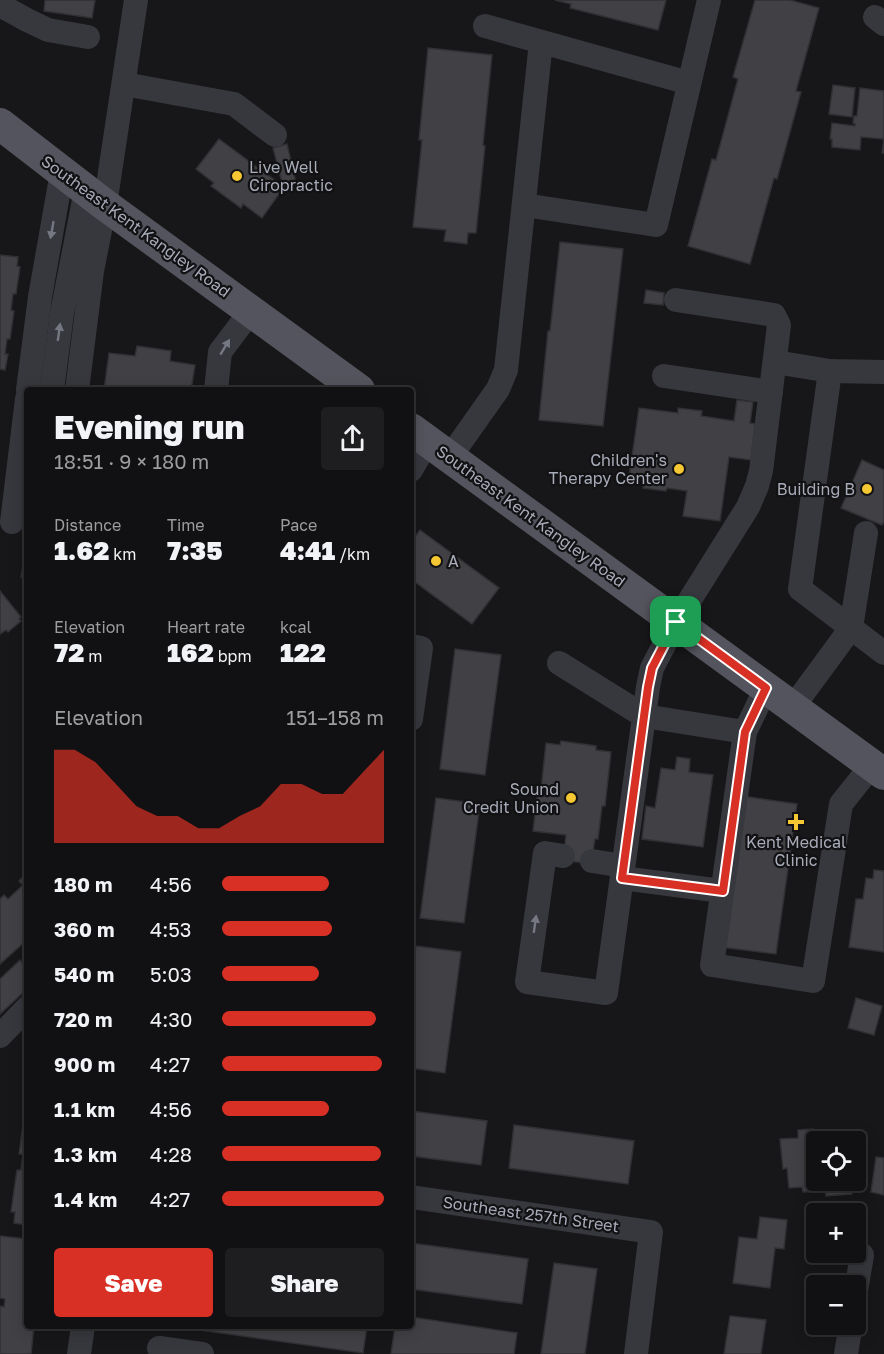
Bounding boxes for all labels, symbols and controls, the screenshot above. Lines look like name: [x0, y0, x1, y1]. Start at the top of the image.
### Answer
street label: Southeast Kent Kangley Road: [38, 151, 234, 301]
place label: Live Well Ciropractic: [249, 157, 333, 195]
marker: Live Well Ciropractic: [230, 169, 244, 183]
one-way arrow: [47, 220, 56, 239]
one-way arrow: [55, 322, 64, 341]
one-way arrow: [220, 339, 231, 355]
text: Evening run: [54, 407, 245, 446]
button: share: [321, 407, 384, 470]
street label: Southeast Kent Kangley Road: [433, 441, 629, 591]
text: 18:51 · 9 × 180 m: [54, 449, 209, 473]
place label: Children's Therapy Center: [549, 450, 667, 488]
marker: Children's Therapy Center: [672, 462, 686, 476]
place label: Building B: [777, 479, 855, 499]
marker: Building B: [860, 482, 874, 496]
text: Distance: [54, 515, 121, 535]
text: Time: [167, 515, 205, 535]
text: Pace: [280, 515, 317, 535]
text: 1.62: [54, 535, 109, 566]
text: 7:35: [167, 535, 223, 566]
text: 4:41: [280, 535, 335, 566]
text: km: [109, 544, 137, 564]
text: /km: [335, 544, 370, 564]
place label: A: [448, 551, 459, 571]
marker: A: [429, 554, 443, 568]
pin: [650, 596, 701, 647]
icon: arrive: [659, 605, 692, 638]
text: Elevation: [54, 617, 125, 637]
text: Heart rate: [167, 617, 245, 637]
text: kcal: [280, 617, 312, 637]
text: 72: [54, 637, 84, 668]
text: 162: [167, 637, 214, 668]
text: 122: [280, 637, 326, 668]
text: m: [84, 646, 103, 666]
text: bpm: [214, 646, 252, 666]
text: Elevation: [54, 705, 143, 729]
text: 151–158 m: [286, 705, 384, 729]
place label: Sound Credit Union: [463, 779, 559, 817]
marker: Sound Credit Union: [564, 791, 578, 805]
marker: Kent Medical Clinic: [787, 813, 805, 831]
place label: Kent Medical Clinic: [746, 832, 846, 870]
text: 180 m: [54, 872, 113, 896]
text: 4:56: [150, 872, 192, 896]
one-way arrow: [531, 915, 540, 934]
text: 360 m: [54, 917, 114, 941]
text: 4:53: [150, 917, 192, 941]
text: 540 m: [54, 962, 114, 986]
text: 5:03: [150, 962, 192, 986]
text: 720 m: [54, 1007, 113, 1031]
text: 4:30: [150, 1007, 192, 1031]
text: 900 m: [54, 1052, 115, 1076]
text: 4:27: [150, 1052, 190, 1076]
text: 1.1 km: [54, 1097, 115, 1121]
text: 4:56: [150, 1097, 192, 1121]
map controls: [806, 1131, 866, 1335]
button: locate: [806, 1131, 866, 1191]
text: 1.3 km: [54, 1142, 117, 1166]
text: 4:28: [150, 1142, 192, 1166]
text: 1.4 km: [54, 1187, 117, 1211]
text: 4:27: [150, 1187, 190, 1211]
street label: Southeast 257th Street: [442, 1192, 620, 1236]
button: +: [806, 1203, 866, 1263]
button: Save: [54, 1248, 213, 1317]
button: Share: [225, 1248, 384, 1317]
button: −: [806, 1275, 866, 1335]

